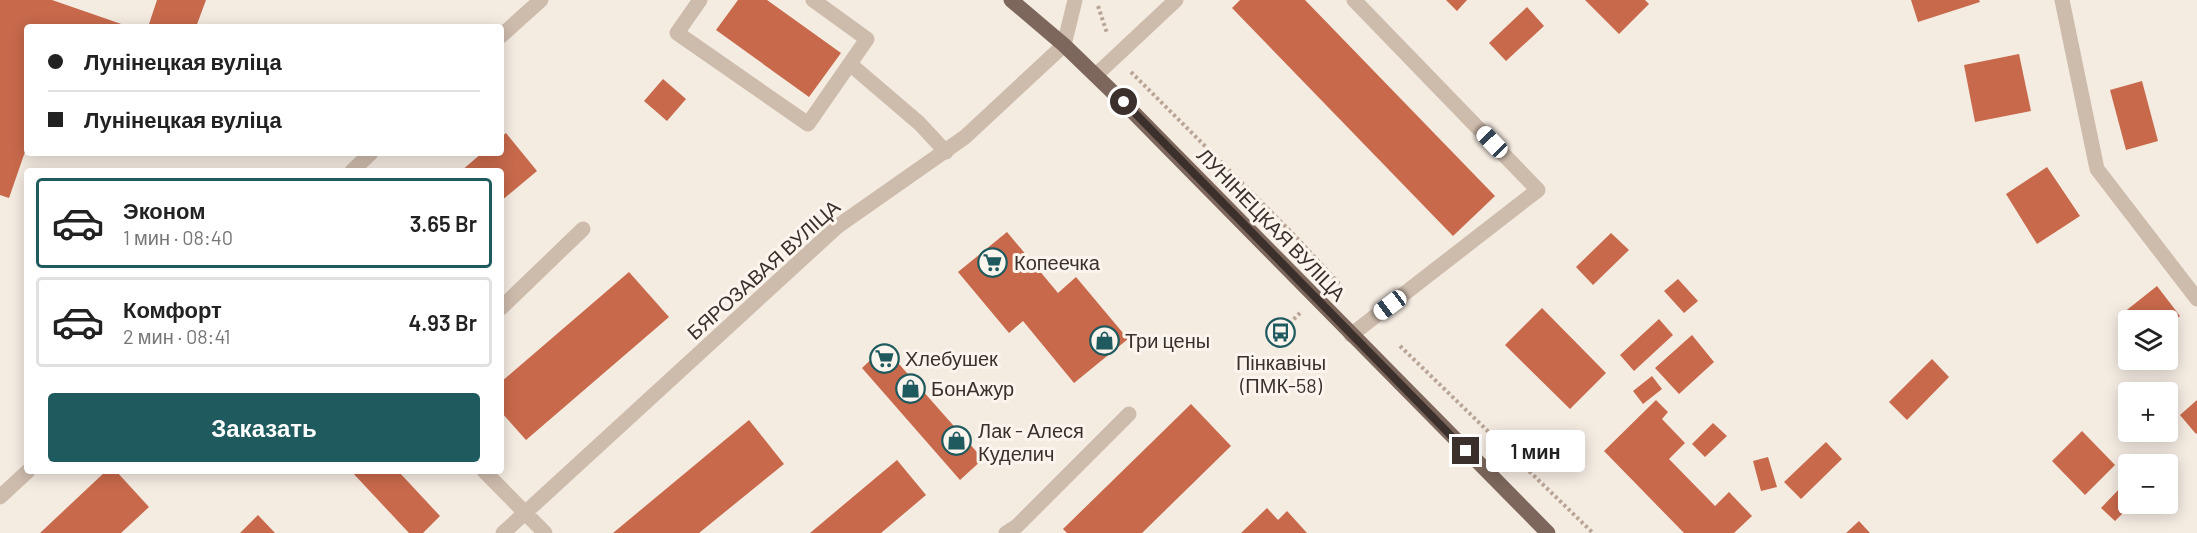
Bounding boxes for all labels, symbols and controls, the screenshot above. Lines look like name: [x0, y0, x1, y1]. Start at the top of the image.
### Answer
text: Лунінецкая вуліца: [84, 48, 282, 74]
route start: [1110, 88, 1137, 115]
text: Лунінецкая вуліца: [84, 106, 282, 132]
car: [1473, 123, 1511, 161]
street label: ЛУНІНЕЦКАЯ ВУЛІЦА: [1193, 143, 1352, 306]
street label: БЯРОЗАВАЯ ВУЛІЦА: [682, 194, 845, 344]
icon: car: [51, 196, 105, 250]
text: Эконом: [123, 197, 206, 223]
text: 3.65 Br: [410, 210, 477, 236]
text: 1 мин · 08:40: [123, 225, 233, 249]
supermarket icon: Копеечка: [977, 246, 1009, 278]
place label: Копеечка: [1014, 250, 1101, 274]
car: [1370, 287, 1410, 323]
icon: car: [51, 295, 105, 349]
text: Комфорт: [123, 296, 222, 322]
text: 4.93 Br: [408, 309, 477, 335]
map controls: [2118, 310, 2178, 514]
button: layers: [2118, 310, 2178, 370]
bus stop icon: Пінкавічы (ПМК-58): [1265, 316, 1297, 348]
text: 2 мин · 08:41: [123, 324, 231, 348]
shop icon: Три цены: [1088, 324, 1120, 356]
place label: Три цены: [1125, 328, 1210, 352]
supermarket icon: Хлебушек: [868, 342, 900, 374]
place label: Хлебушек: [905, 346, 998, 370]
place label: Пінкавічы (ПМК-58): [1236, 350, 1326, 397]
shop icon: БонАжур: [894, 372, 926, 404]
place label: БонАжур: [931, 376, 1014, 400]
button: +: [2118, 382, 2178, 442]
button: Заказать: [48, 393, 480, 462]
place label: Лак - Алеся Куделич: [978, 418, 1084, 465]
shop icon: Лак - Алеся Куделич: [941, 425, 973, 457]
callout: 1 мин: [1487, 430, 1586, 472]
route end: [1452, 437, 1479, 464]
text: 1 мин: [1510, 439, 1561, 463]
button: −: [2118, 454, 2178, 514]

